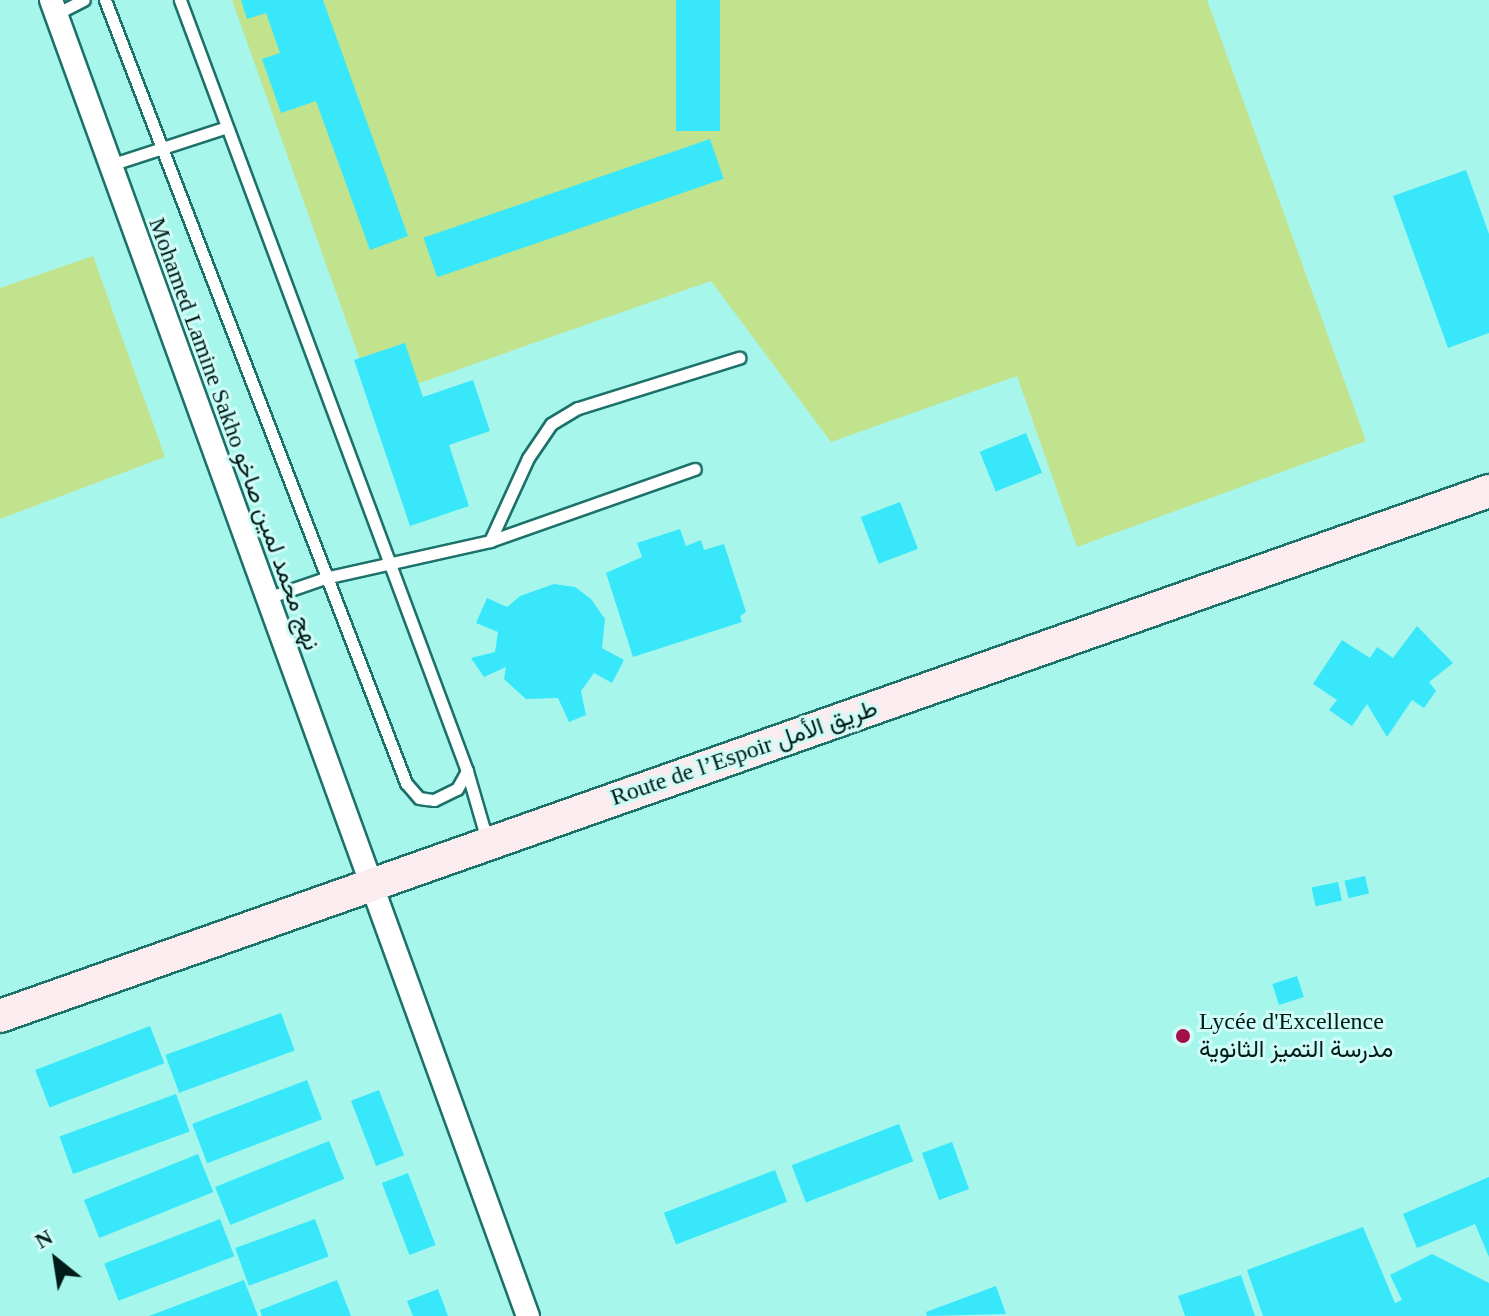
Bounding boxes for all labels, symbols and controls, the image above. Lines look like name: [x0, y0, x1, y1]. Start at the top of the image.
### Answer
street label: Mohamed Lamine Sakho نهج محمد لمين صاخو: [142, 214, 326, 654]
street label: Route de l’Espoir طريق الأمل: [607, 694, 881, 812]
place label: Lycée d'Excellence مدرسة التميز الثانوية: [1199, 1008, 1393, 1064]
marker: Lycée d'Excellence مدرسة التميز الثانوية: [1174, 1027, 1192, 1045]
north arrow: [16, 1220, 96, 1300]
text: N: [31, 1224, 57, 1254]

